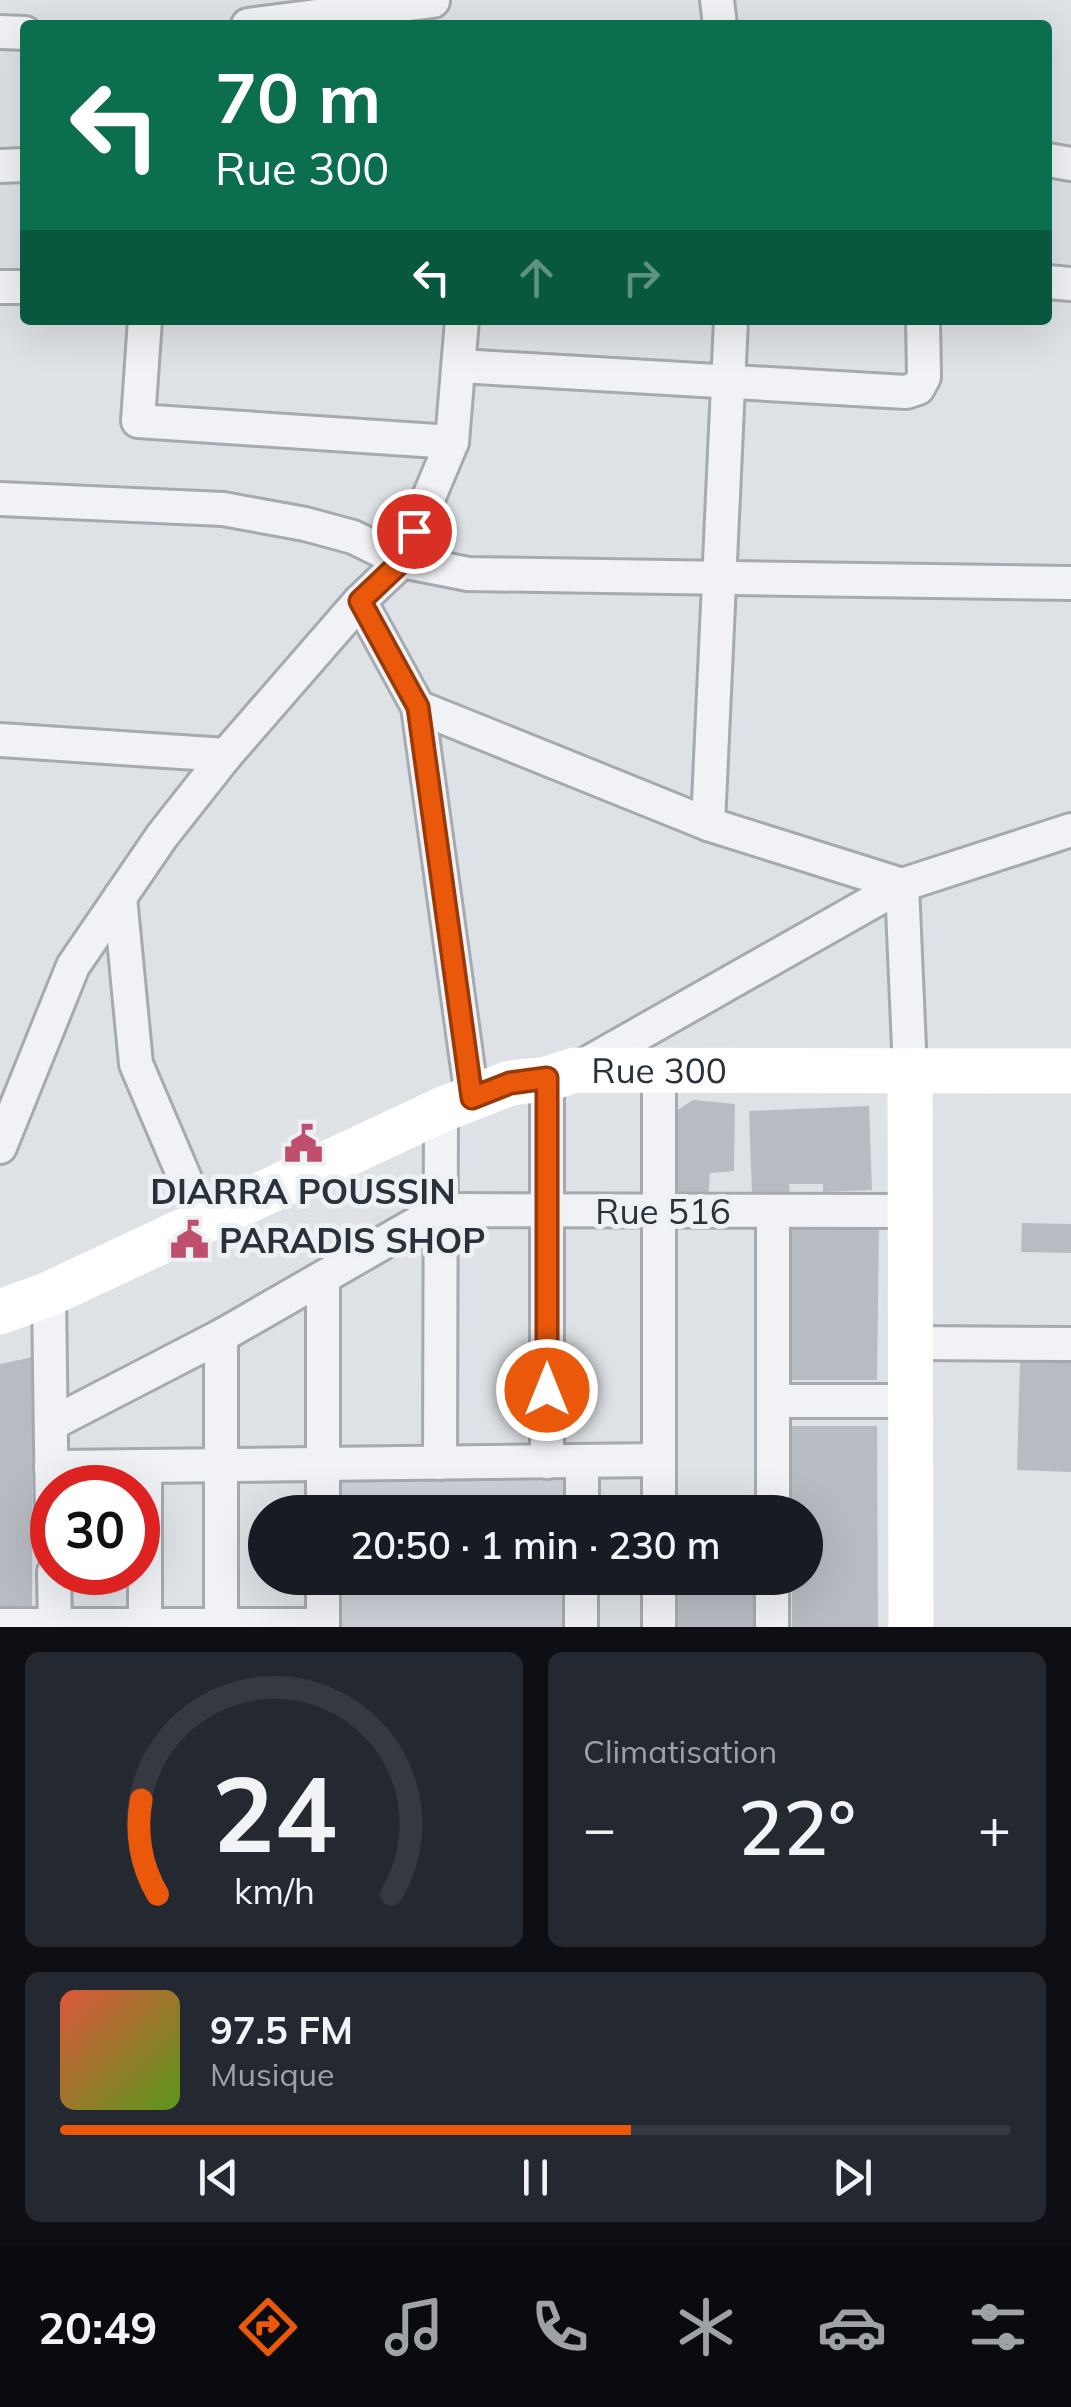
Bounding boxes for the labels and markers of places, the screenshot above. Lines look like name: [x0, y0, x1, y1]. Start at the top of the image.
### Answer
pin: [372, 489, 457, 574]
public building icon: DIARRA POUSSIN: [282, 1123, 324, 1165]
place label: DIARRA POUSSIN: [150, 1169, 456, 1213]
place label: PARADIS SHOP: [219, 1218, 486, 1262]
public building icon: PARADIS SHOP: [168, 1219, 210, 1261]

